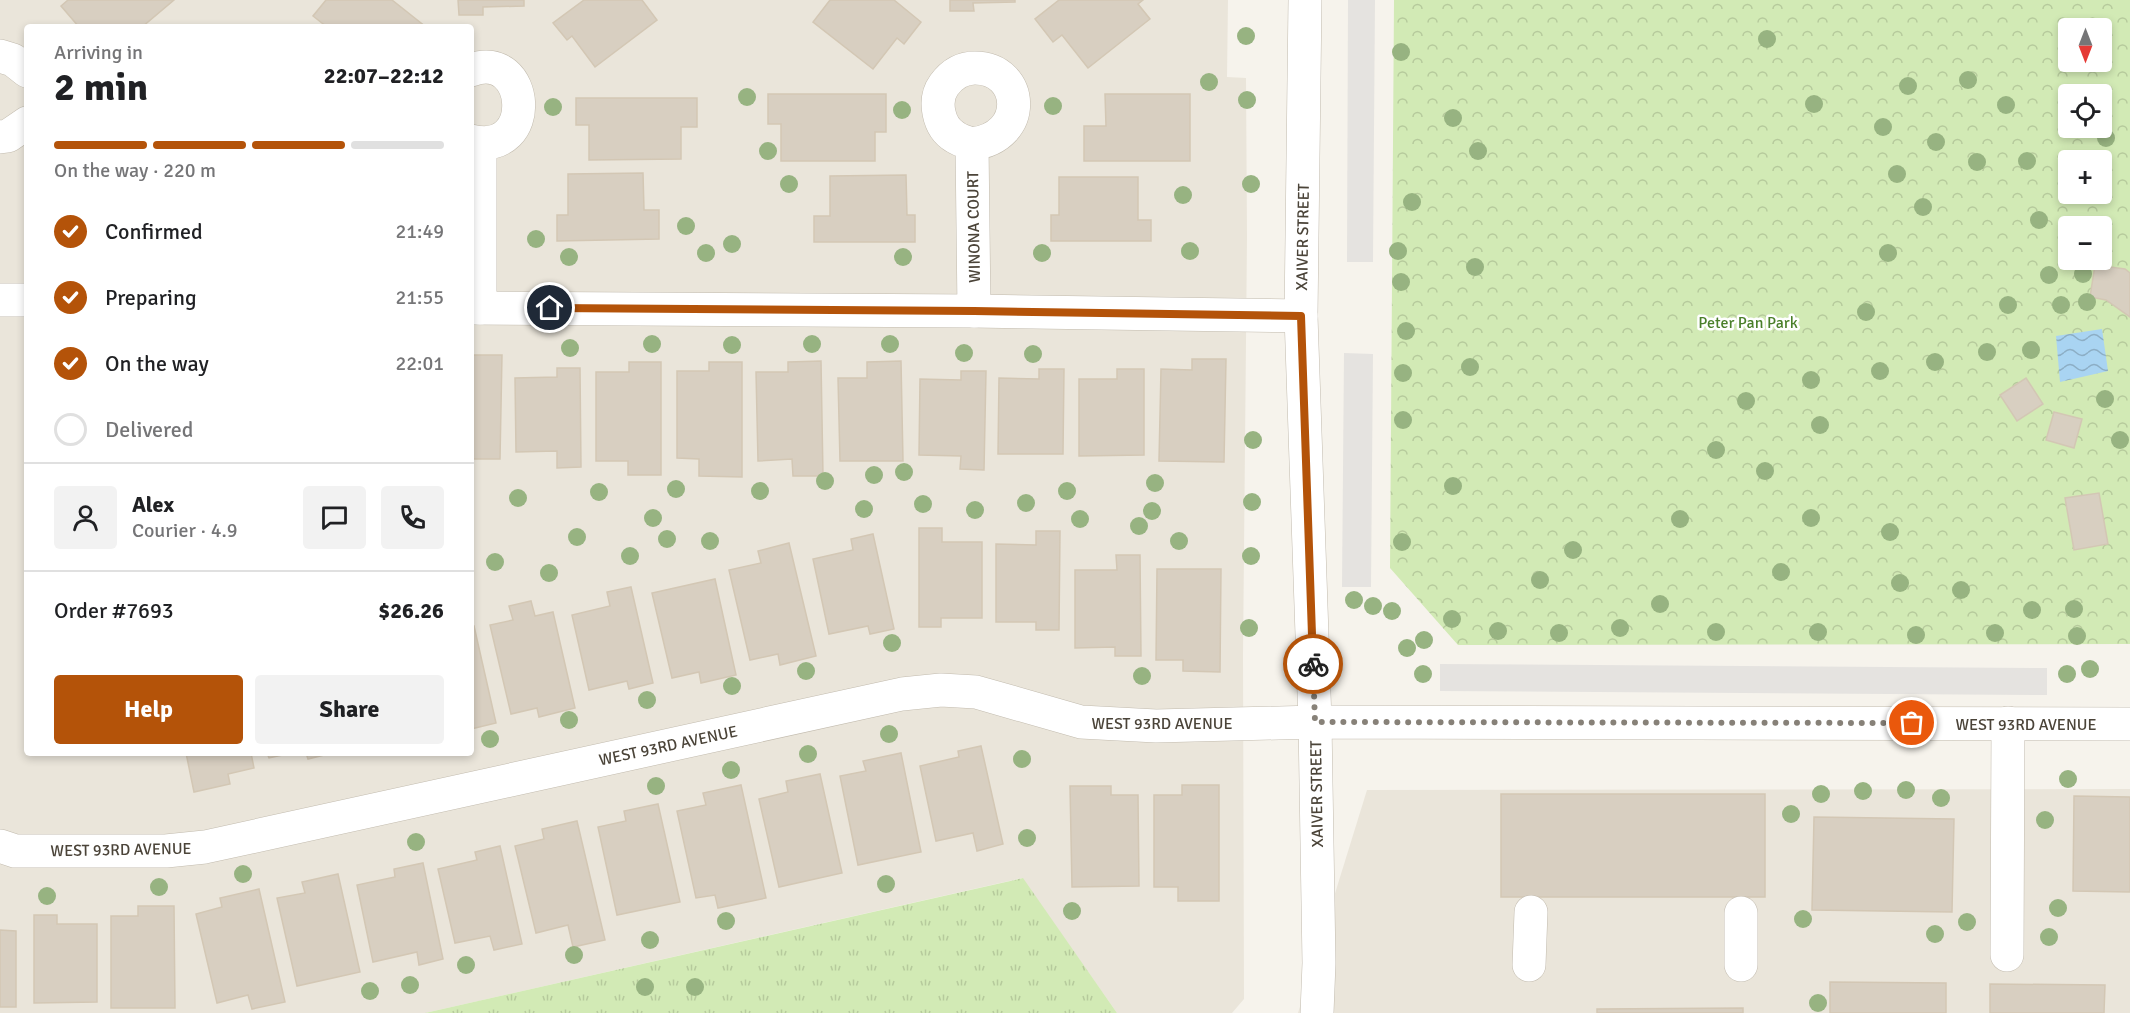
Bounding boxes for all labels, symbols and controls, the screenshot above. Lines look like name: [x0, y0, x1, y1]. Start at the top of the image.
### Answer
north arrow: [2058, 18, 2112, 72]
map controls: [2058, 18, 2112, 270]
text: Arriving in: [54, 40, 143, 65]
text: 22:07–22:12: [324, 62, 444, 89]
text: 2 min: [54, 63, 148, 111]
button: locate: [2058, 84, 2112, 138]
button: +: [2058, 150, 2112, 204]
text: On the way · 220 m: [54, 158, 216, 183]
street label: WINONA COURT: [963, 171, 985, 283]
street label: XAIVER STREET: [1292, 183, 1314, 291]
icon: check: [54, 215, 87, 248]
button: −: [2058, 216, 2112, 270]
text: Confirmed: [105, 218, 203, 245]
text: 21:49: [395, 219, 444, 244]
icon: check: [54, 281, 87, 314]
pin: [524, 282, 575, 333]
text: Preparing: [105, 284, 197, 311]
text: 21:55: [395, 285, 444, 310]
icon: home: [533, 291, 566, 324]
park label: Peter Pan Park: [1698, 313, 1798, 333]
icon: check: [54, 347, 87, 380]
text: On the way: [105, 350, 209, 377]
text: 22:01: [395, 351, 444, 376]
text: Delivered: [105, 416, 193, 443]
button: person: [54, 486, 117, 549]
button: chat: [303, 486, 366, 549]
button: phone: [381, 486, 444, 549]
text: Alex: [132, 491, 174, 518]
text: Courier · 4.9: [132, 518, 238, 543]
text: Order #7693: [54, 597, 174, 624]
text: $26.26: [378, 597, 444, 624]
courier: [1283, 634, 1343, 694]
icon: bike: [1297, 648, 1330, 681]
button: Help: [54, 675, 243, 744]
button: Share: [255, 675, 444, 744]
pin: [1886, 697, 1937, 748]
icon: bag: [1895, 706, 1928, 739]
street label: WEST 93RD AVENUE: [1091, 714, 1233, 734]
street label: WEST 93RD AVENUE: [1955, 715, 2097, 735]
street label: WEST 93RD AVENUE: [597, 722, 739, 770]
street label: XAIVER STREET: [1306, 740, 1328, 848]
street label: WEST 93RD AVENUE: [50, 839, 192, 861]

